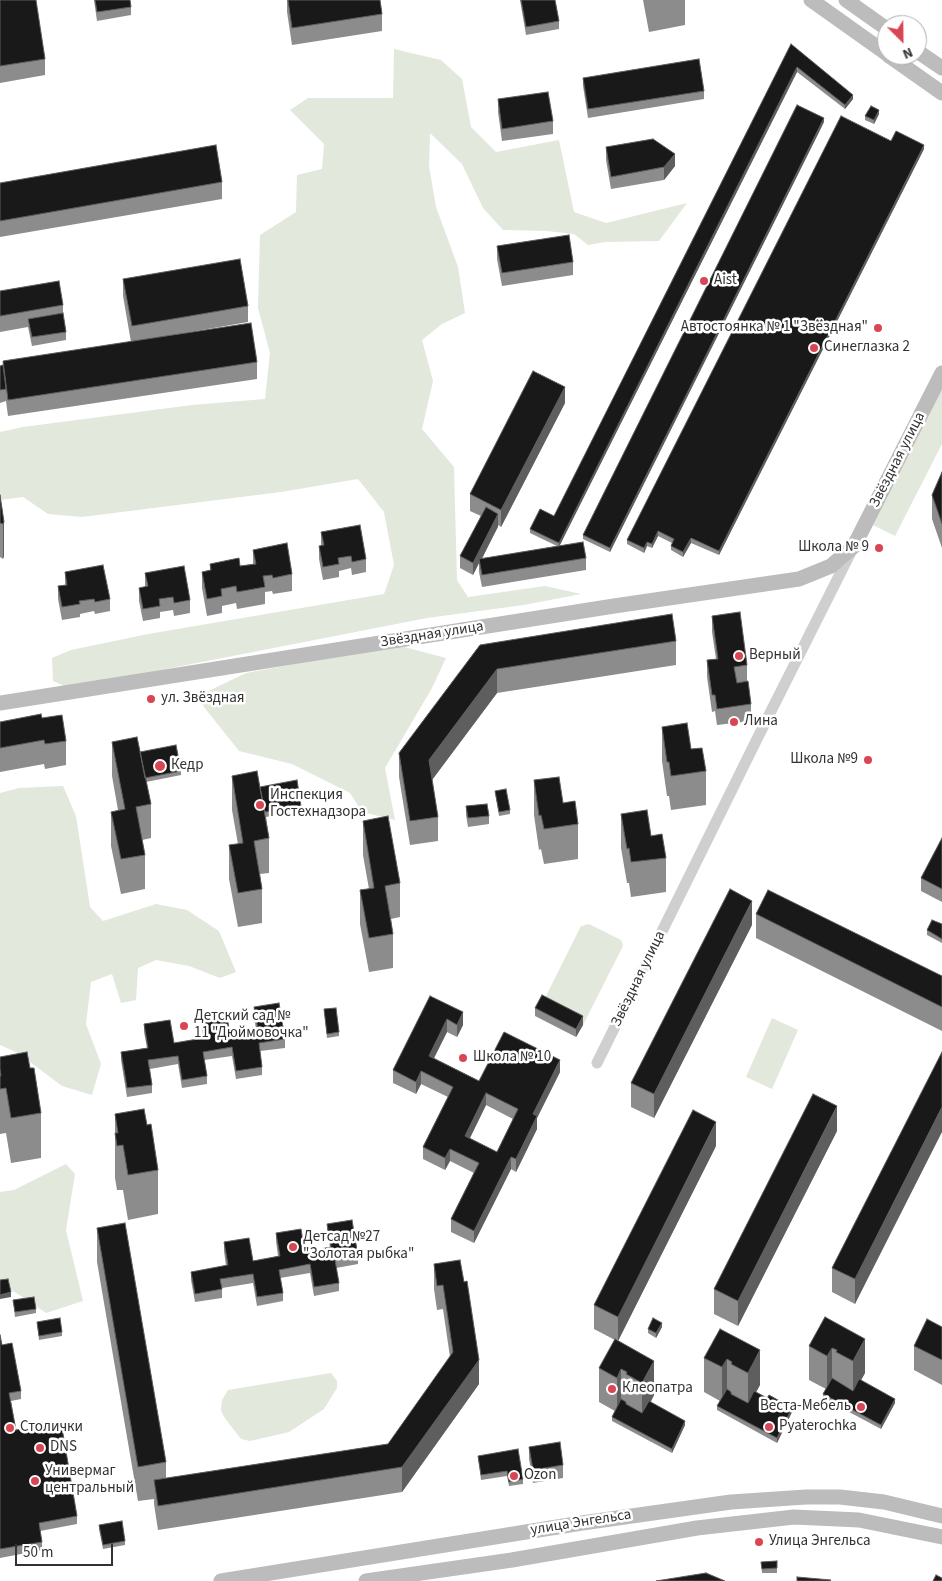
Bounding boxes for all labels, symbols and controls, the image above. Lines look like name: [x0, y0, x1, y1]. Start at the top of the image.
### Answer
north arrow: [877, 15, 927, 65]
text: N: [899, 42, 916, 64]
place label: Aist: [714, 272, 737, 290]
marker: Aist: [698, 275, 710, 287]
place label: Автостоянка № 1 "Звёздная": [681, 319, 868, 337]
marker: Автостоянка № 1 "Звёздная": [872, 322, 884, 334]
place label: Синеглазка 2: [824, 339, 910, 357]
marker: Синеглазка 2: [808, 342, 820, 354]
street label: Звёздная улица: [866, 410, 930, 510]
place label: Школа № 9: [798, 539, 869, 557]
marker: Школа № 9: [873, 542, 885, 554]
street label: Звёздная улица: [379, 618, 485, 652]
place label: Верный: [749, 647, 801, 665]
marker: Верный: [733, 650, 745, 662]
place label: ул. Звёздная: [161, 690, 244, 708]
marker: ул. Звёздная: [145, 693, 157, 705]
place label: Лина: [744, 713, 778, 731]
marker: Лина: [728, 716, 740, 728]
place label: Школа №9: [790, 751, 858, 769]
marker: Школа №9: [862, 754, 874, 766]
place label: Кедр: [171, 757, 203, 775]
marker: Кедр: [153, 759, 167, 773]
place label: Инспекция Гостехнадзора: [270, 787, 366, 822]
marker: Инспекция Гостехнадзора: [254, 799, 266, 811]
street label: Звёздная улица: [608, 928, 670, 1030]
place label: Детский сад № 11 "Дюймовочка": [194, 1008, 309, 1043]
marker: Детский сад № 11 "Дюймовочка": [178, 1020, 190, 1032]
place label: Школа № 10: [473, 1049, 551, 1067]
marker: Школа № 10: [457, 1052, 469, 1064]
place label: Детсад №27 "Золотая рыбка": [303, 1229, 414, 1264]
marker: Детсад №27 "Золотая рыбка": [287, 1241, 299, 1253]
place label: Клеопатра: [622, 1380, 693, 1398]
marker: Клеопатра: [606, 1383, 618, 1395]
place label: Веста-Мебель: [760, 1398, 851, 1416]
marker: Веста-Мебель: [855, 1401, 867, 1413]
place label: Pyaterochka: [779, 1418, 857, 1436]
place label: Столички: [20, 1419, 83, 1437]
marker: Pyaterochka: [763, 1421, 775, 1433]
marker: Столички: [4, 1422, 16, 1434]
place label: DNS: [50, 1439, 77, 1457]
marker: DNS: [34, 1442, 46, 1454]
place label: Универмаг центральный: [45, 1463, 134, 1498]
place label: Ozon: [524, 1467, 556, 1485]
marker: Ozon: [508, 1470, 520, 1482]
marker: Универмаг центральный: [29, 1475, 41, 1487]
street label: улица Энгельса: [529, 1506, 633, 1540]
place label: Улица Энгельса: [769, 1533, 870, 1551]
scale bar: [18, 1534, 115, 1566]
marker: Улица Энгельса: [753, 1536, 765, 1548]
text: 50 m: [23, 1542, 53, 1563]

